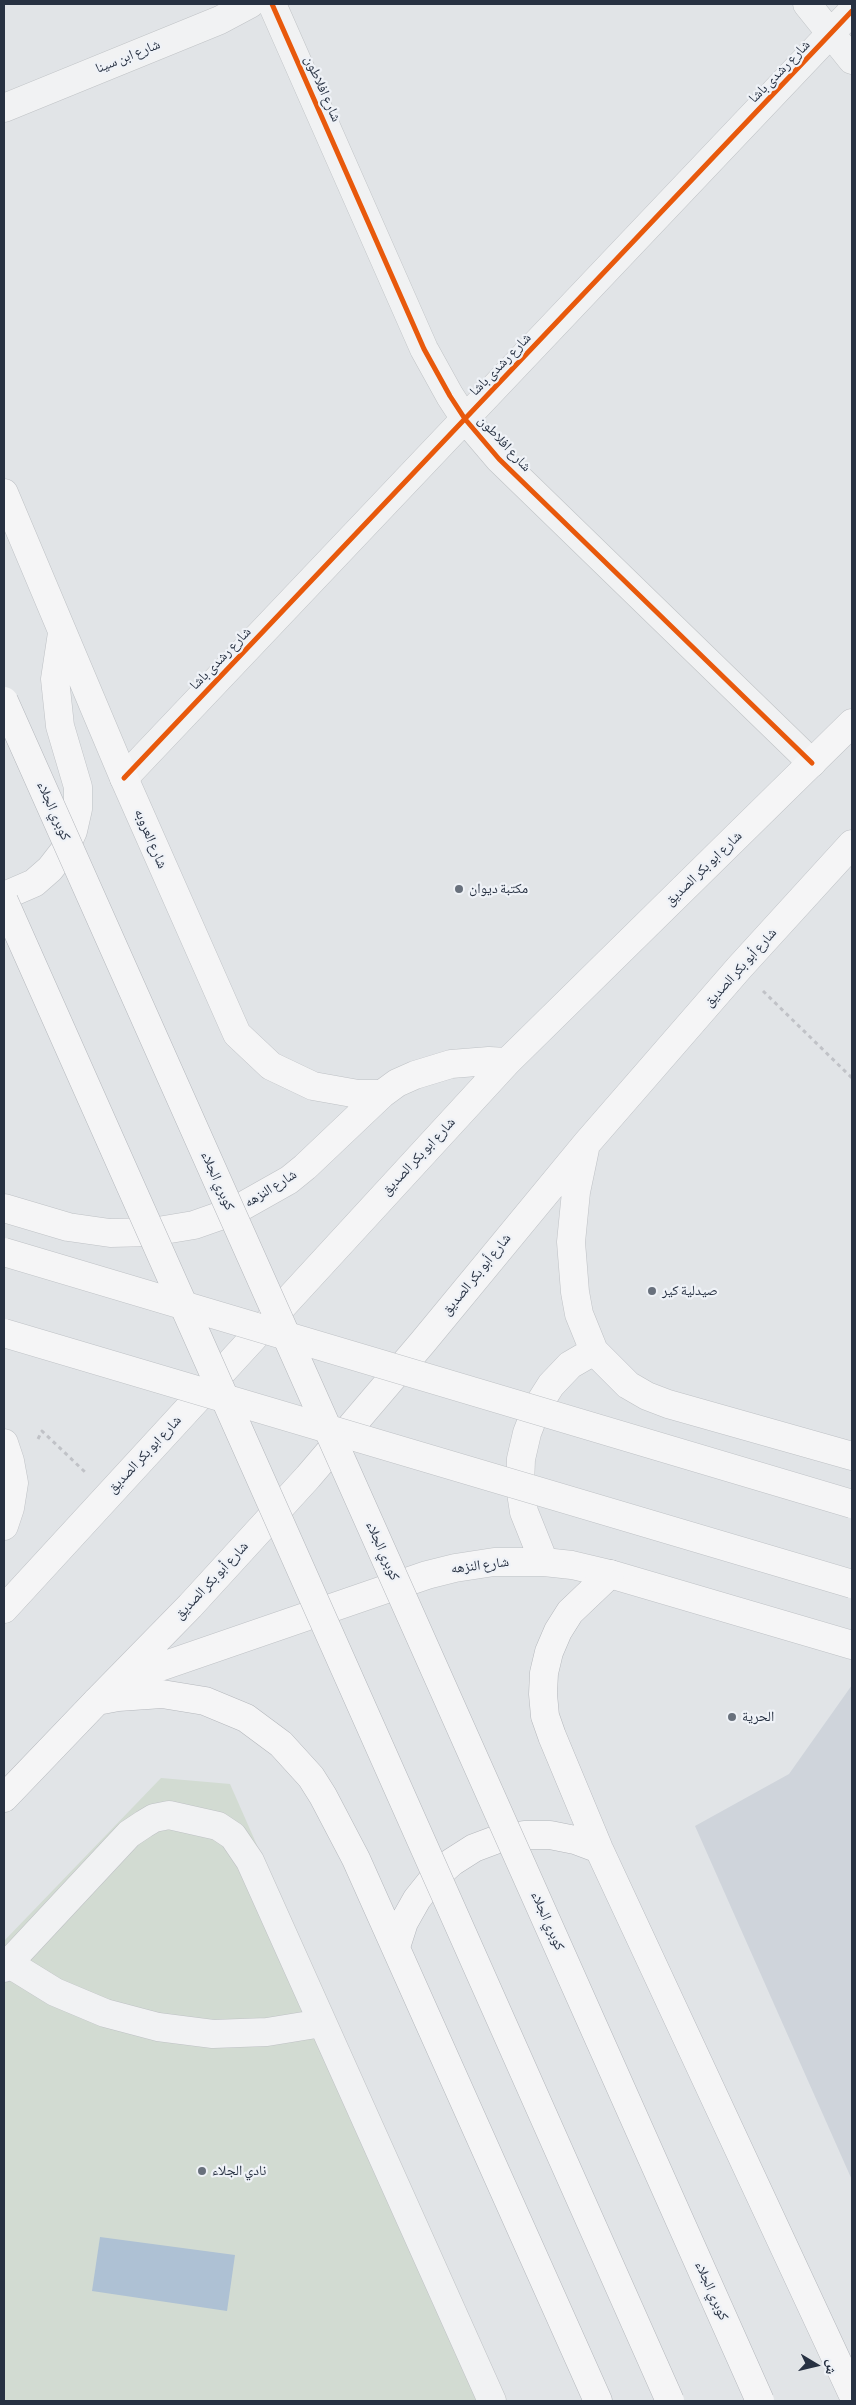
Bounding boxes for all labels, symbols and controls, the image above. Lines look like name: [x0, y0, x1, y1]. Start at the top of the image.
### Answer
street label: شارع ابن سينا: [93, 36, 163, 78]
street label: شارع رشدى باشا: [746, 37, 814, 107]
street label: شارع افلاطون: [300, 53, 344, 125]
street label: شارع رشدى باشا: [467, 330, 535, 400]
street label: شارع افلاطون: [474, 412, 534, 476]
street label: شارع رشدى باشا: [187, 624, 255, 694]
street label: كوبري الجلاء: [33, 779, 73, 843]
street label: شارع العروبه: [130, 807, 170, 871]
street label: شارع ابو بكر الصديق: [662, 828, 746, 910]
place label: مكتبة ديوان: [469, 881, 528, 897]
marker: مكتبة ديوان: [453, 883, 465, 895]
street label: شارع أبو بكر الصديق: [701, 925, 781, 1011]
street label: شارع ابو بكر الصديق: [379, 1114, 459, 1200]
street label: كوبري الجلاء: [197, 1149, 237, 1213]
street label: شارع النزهه: [242, 1166, 300, 1212]
street label: شارع أبو بكر الصديق: [439, 1231, 515, 1319]
place label: صيدلية كير: [662, 1283, 718, 1299]
marker: صيدلية كير: [646, 1285, 658, 1297]
street label: شارع ابو بكر الصديق: [105, 1412, 185, 1498]
street label: كوبري الجلاء: [362, 1519, 402, 1583]
street label: شارع أبو بكر الصديق: [172, 1538, 252, 1624]
street label: شارع النزهه: [450, 1554, 510, 1578]
place label: الحرية: [742, 1709, 774, 1725]
marker: الحرية: [726, 1711, 738, 1723]
street label: كوبري الجلاء: [527, 1889, 567, 1953]
place label: نادي الجلاء: [212, 2163, 266, 2179]
marker: نادي الجلاء: [196, 2165, 208, 2177]
street label: كوبري الجلاء: [691, 2259, 731, 2323]
north arrow: [791, 2340, 841, 2390]
text: ش: [822, 2359, 841, 2376]

